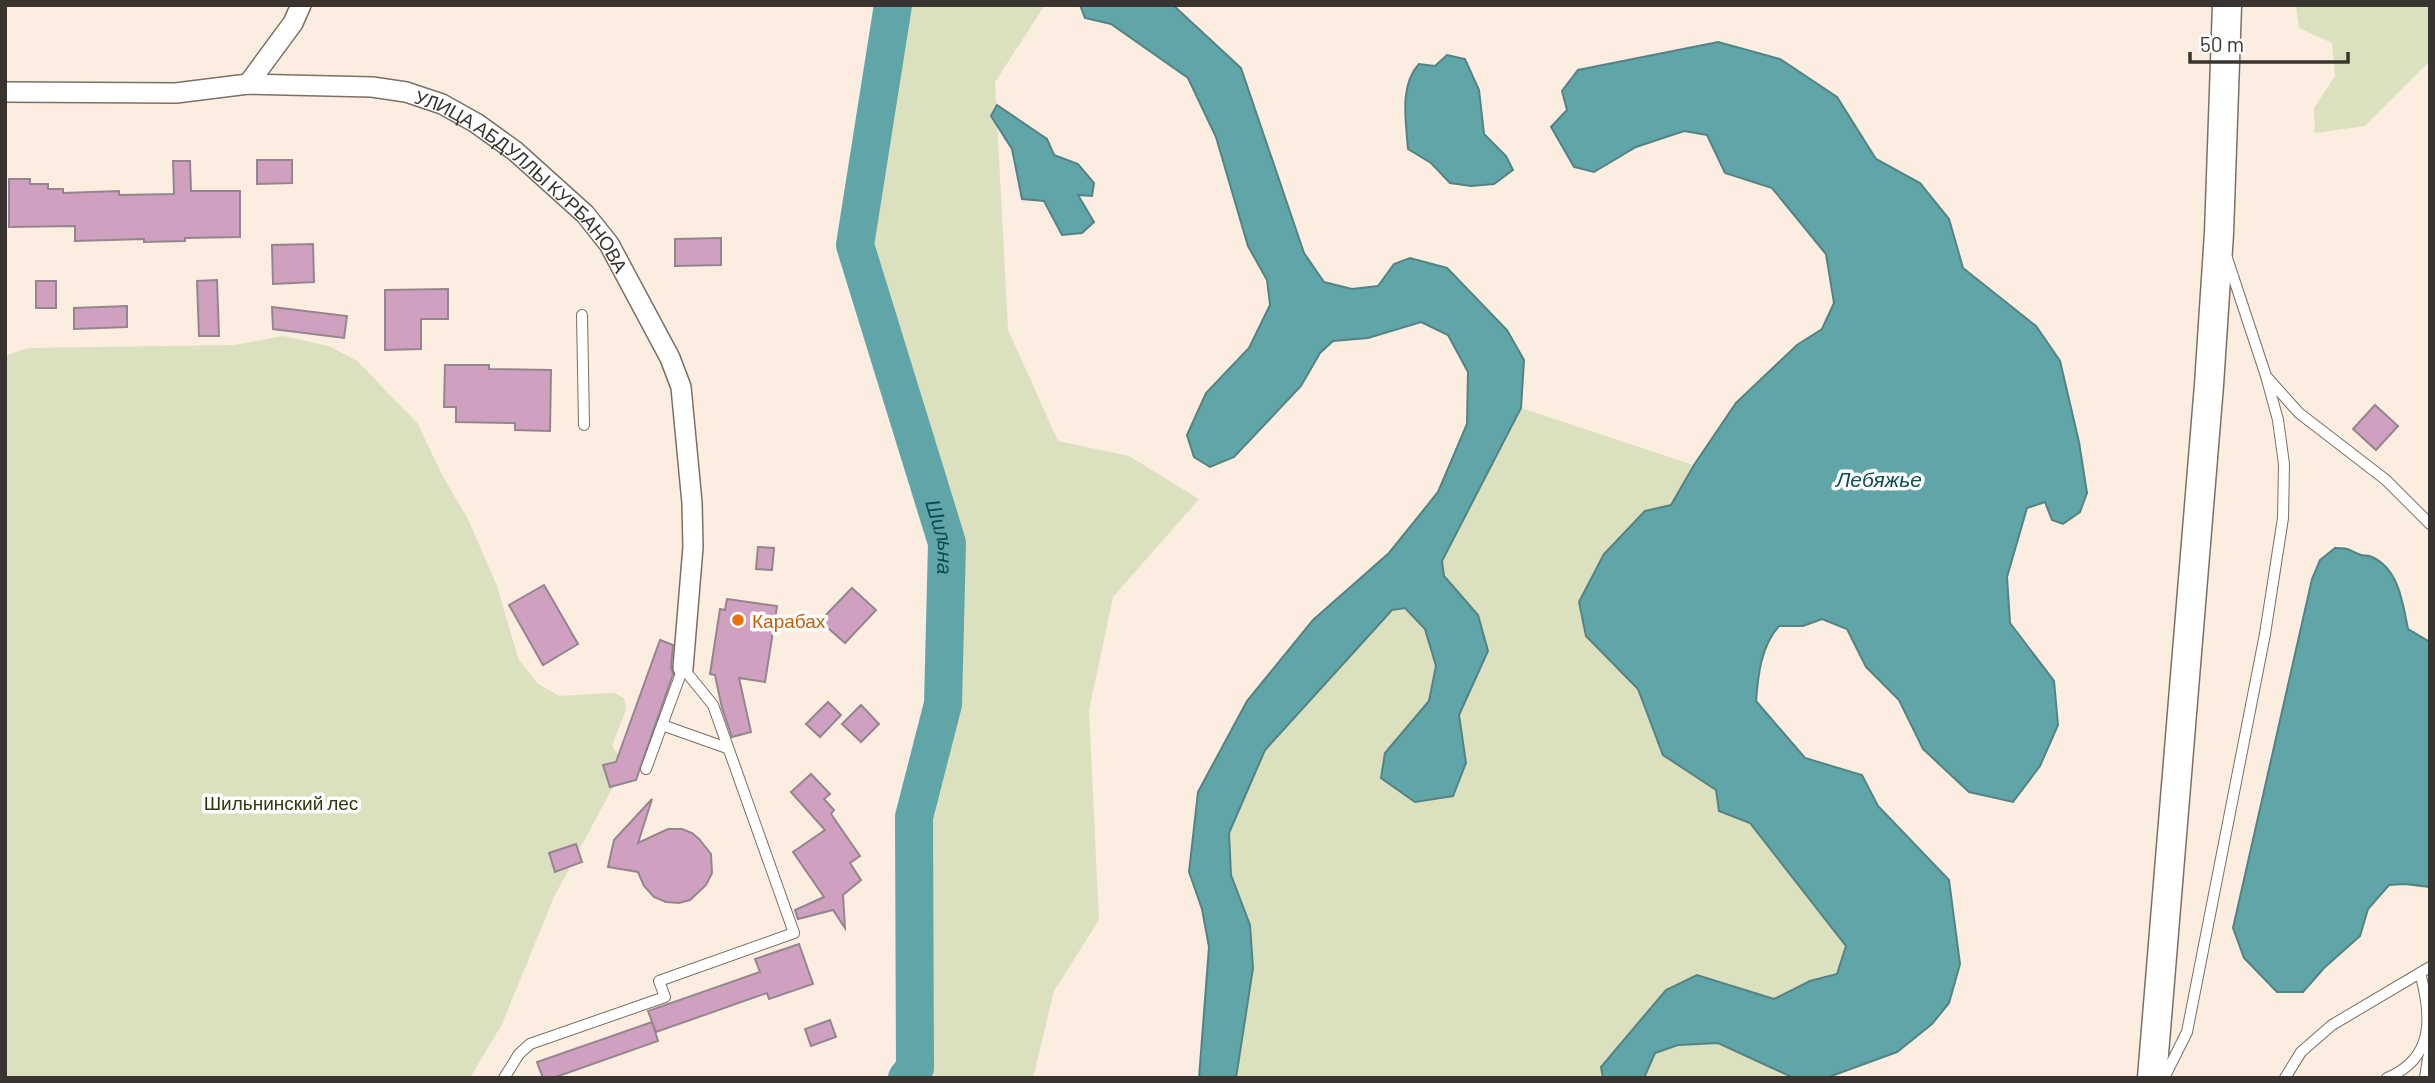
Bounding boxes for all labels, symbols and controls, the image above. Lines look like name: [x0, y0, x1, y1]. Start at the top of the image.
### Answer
scale bar: [2190, 21, 2348, 65]
text: 50 m: [2200, 31, 2244, 56]
street label: УЛИЦА АБДУЛЛЫ КУРБАНОВА: [412, 84, 634, 276]
water label: Лебяжье: [1834, 466, 1922, 491]
water label: Шильна: [922, 496, 960, 575]
place label: Карабах: [752, 609, 826, 632]
marker: Карабах: [730, 612, 746, 628]
park label: Шильнинский лес: [204, 791, 358, 814]

